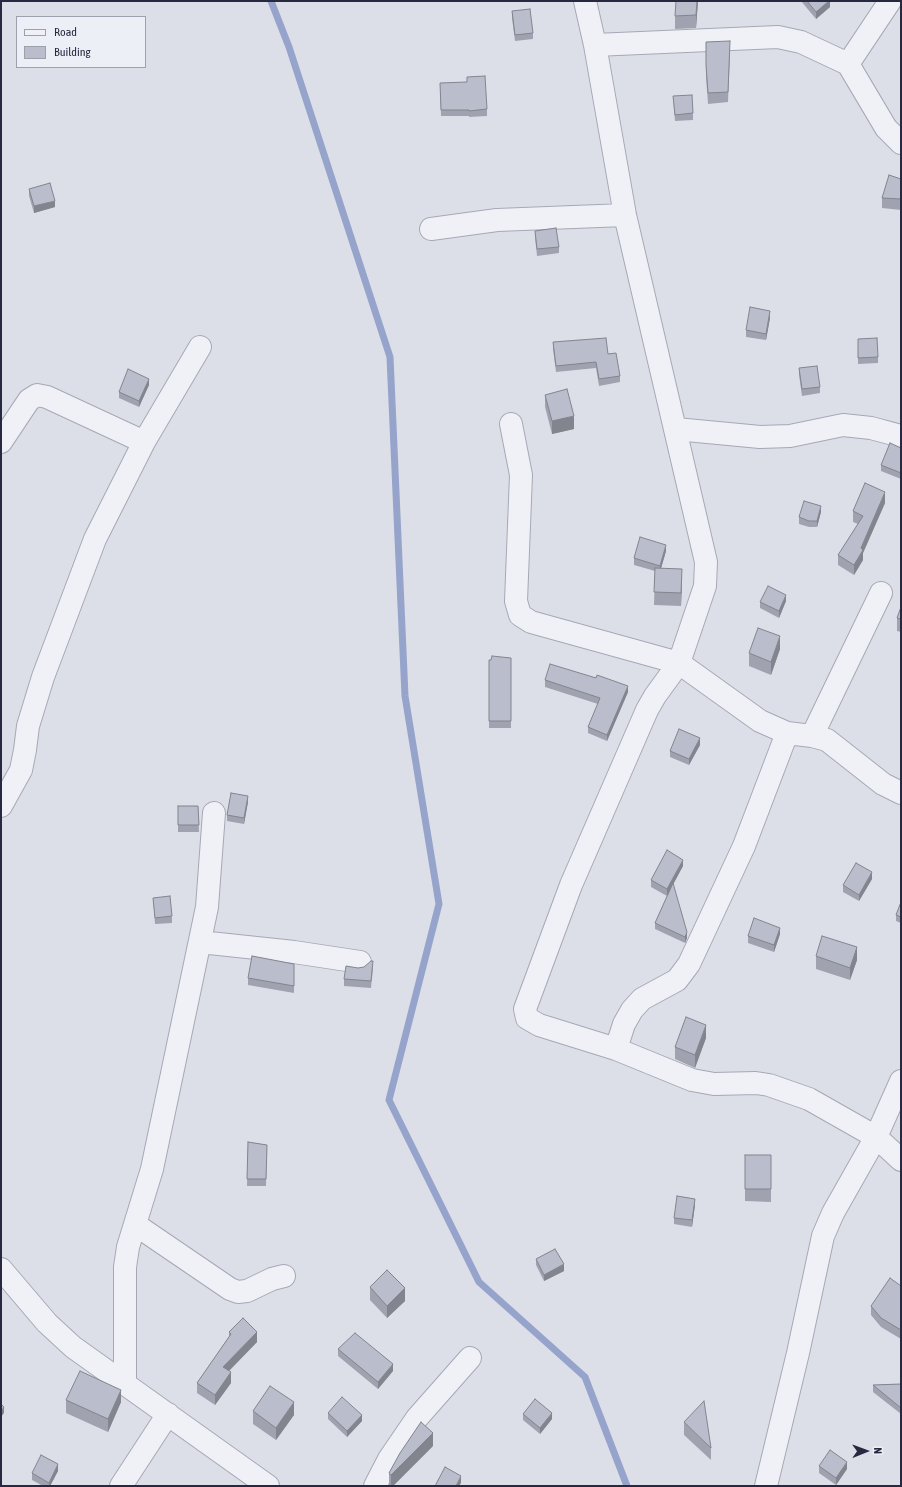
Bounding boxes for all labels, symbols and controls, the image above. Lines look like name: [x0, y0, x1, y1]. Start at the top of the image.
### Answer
legend: [16, 16, 146, 68]
text: Road: [54, 25, 77, 39]
text: Building: [54, 45, 91, 59]
north arrow: [846, 1431, 886, 1471]
text: N: [872, 1447, 884, 1454]

